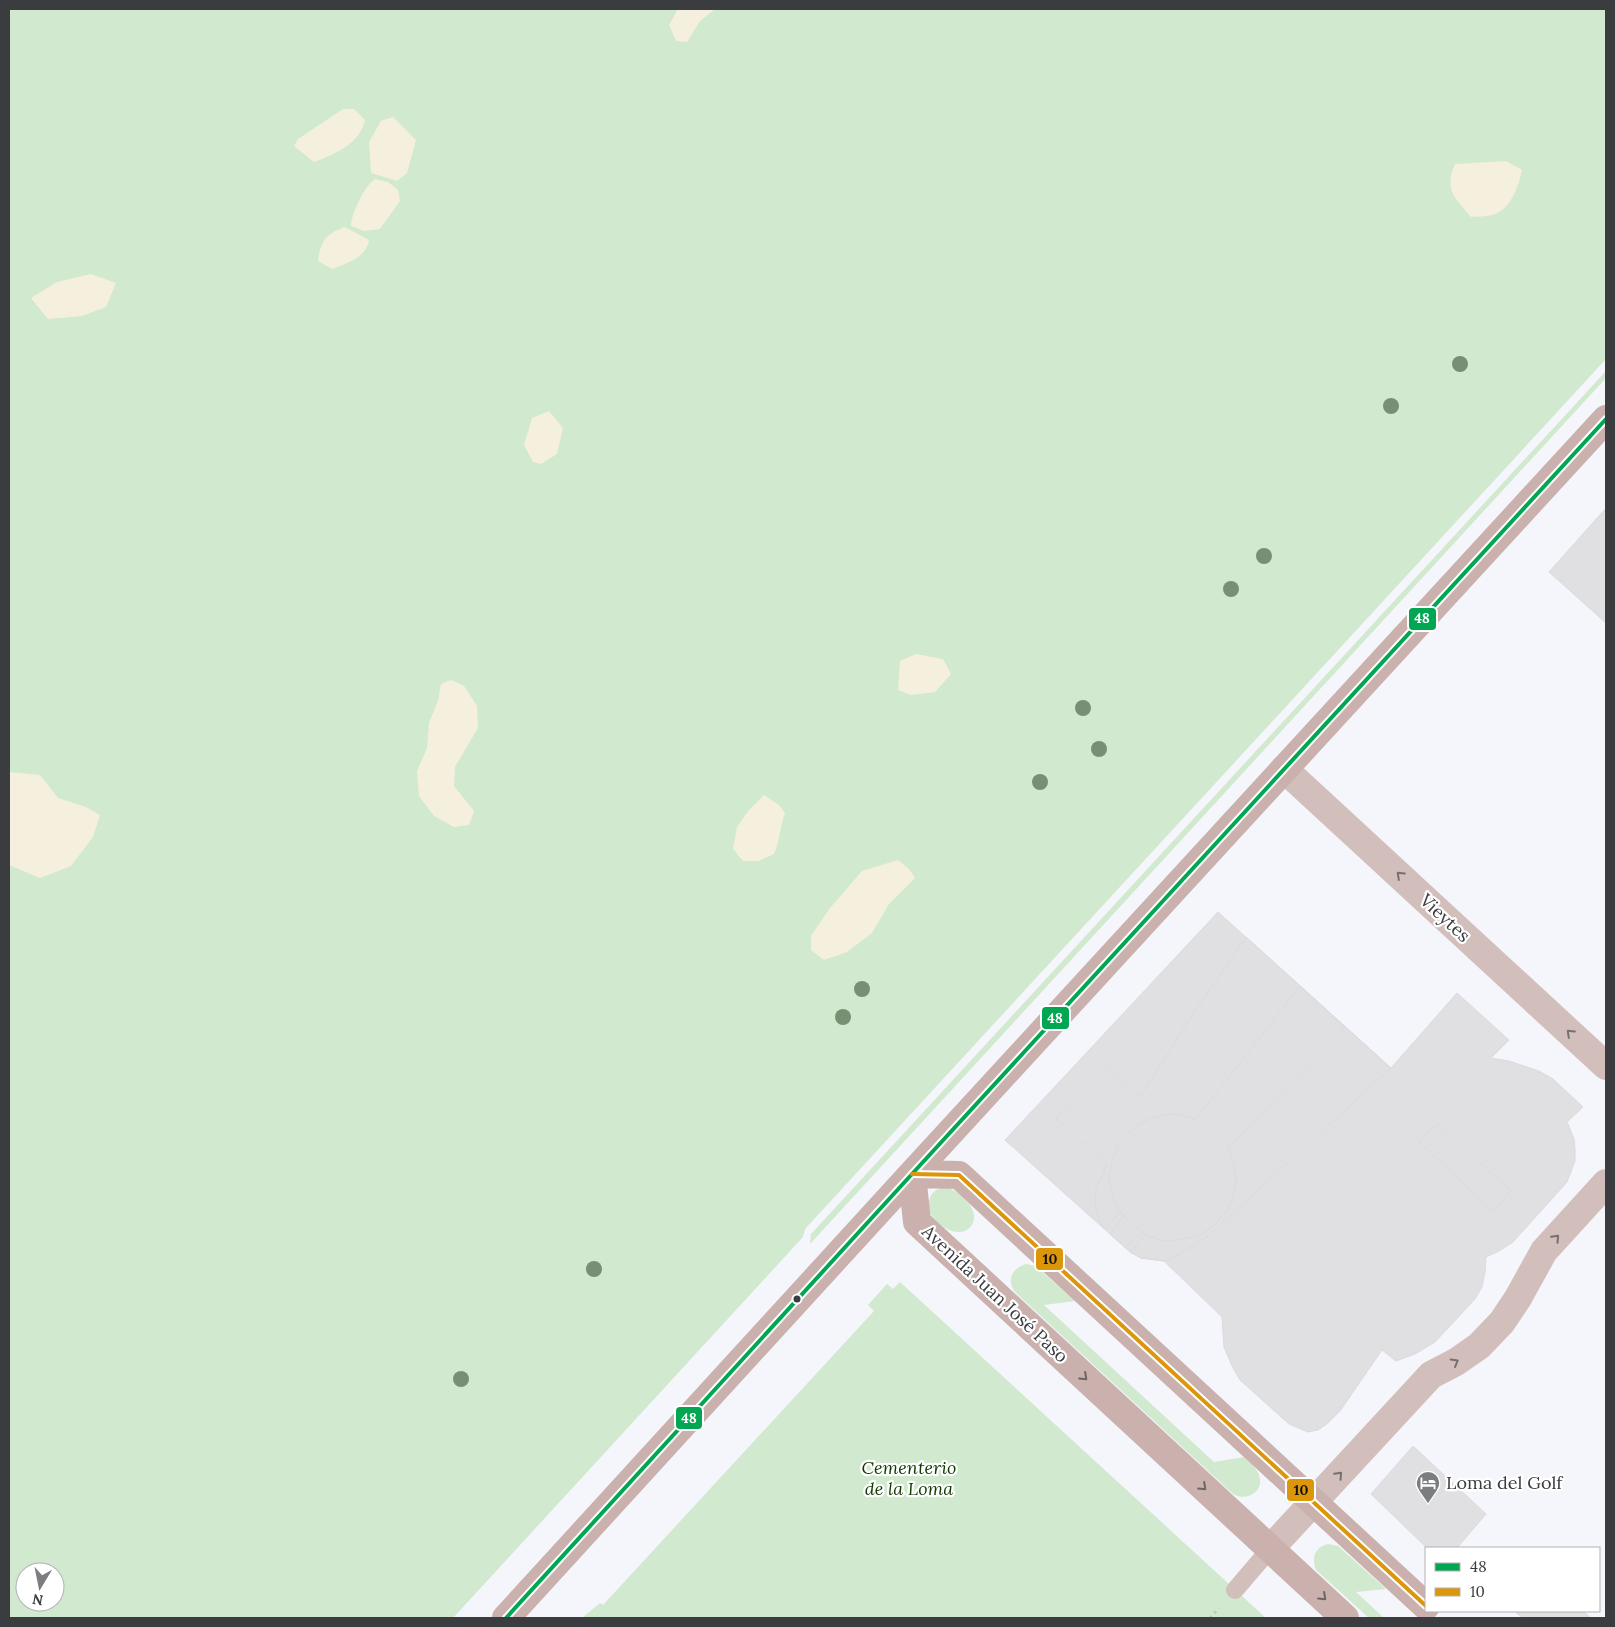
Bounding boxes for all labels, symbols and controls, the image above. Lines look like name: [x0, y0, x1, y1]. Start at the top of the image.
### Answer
line badge: 48: [1408, 607, 1437, 631]
text: 48: [1414, 609, 1430, 627]
one-way arrow: [1396, 872, 1405, 881]
street label: Vieytes: [1415, 888, 1475, 947]
line badge: 48: [1041, 1006, 1070, 1030]
text: 48: [1047, 1009, 1063, 1027]
one-way arrow: [1567, 1030, 1576, 1039]
street label: Avenida Juan José Paso: [917, 1219, 1073, 1367]
one-way arrow: [1550, 1235, 1559, 1244]
line badge: 10: [1035, 1247, 1064, 1271]
text: 10: [1043, 1250, 1057, 1268]
unlabelled marker: [792, 1294, 802, 1304]
one-way arrow: [1449, 1358, 1458, 1368]
one-way arrow: [1078, 1371, 1087, 1380]
line badge: 48: [675, 1406, 703, 1430]
text: 48: [681, 1409, 697, 1427]
park label: Cementerio de la Loma: [862, 1456, 956, 1500]
hotel icon: Loma del Golf: [1415, 1470, 1441, 1504]
one-way arrow: [1333, 1471, 1342, 1480]
place label: Loma del Golf: [1446, 1471, 1564, 1494]
line badge: 10: [1286, 1478, 1315, 1502]
one-way arrow: [1198, 1481, 1207, 1490]
text: 10: [1294, 1481, 1308, 1499]
legend: [1425, 1547, 1600, 1612]
text: 48: [1470, 1557, 1487, 1576]
north arrow: [15, 1562, 65, 1612]
text: 10: [1470, 1582, 1485, 1601]
text: N: [31, 1590, 45, 1610]
one-way arrow: [1317, 1591, 1326, 1600]

